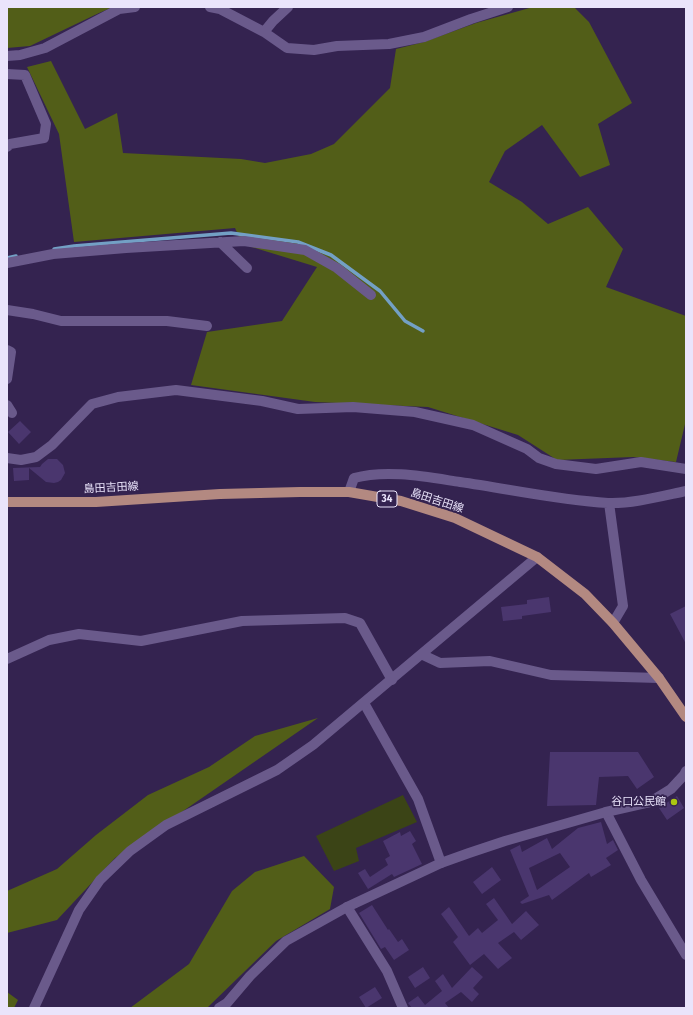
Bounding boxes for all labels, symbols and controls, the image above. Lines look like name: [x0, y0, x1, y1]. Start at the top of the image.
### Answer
street label: 島田吉田線: [83, 480, 139, 496]
street label: 島田吉田線: [409, 486, 465, 516]
road number: 34: [377, 491, 397, 507]
place label: 谷口公民館: [611, 795, 666, 809]
marker: 谷口公民館: [669, 797, 679, 807]

